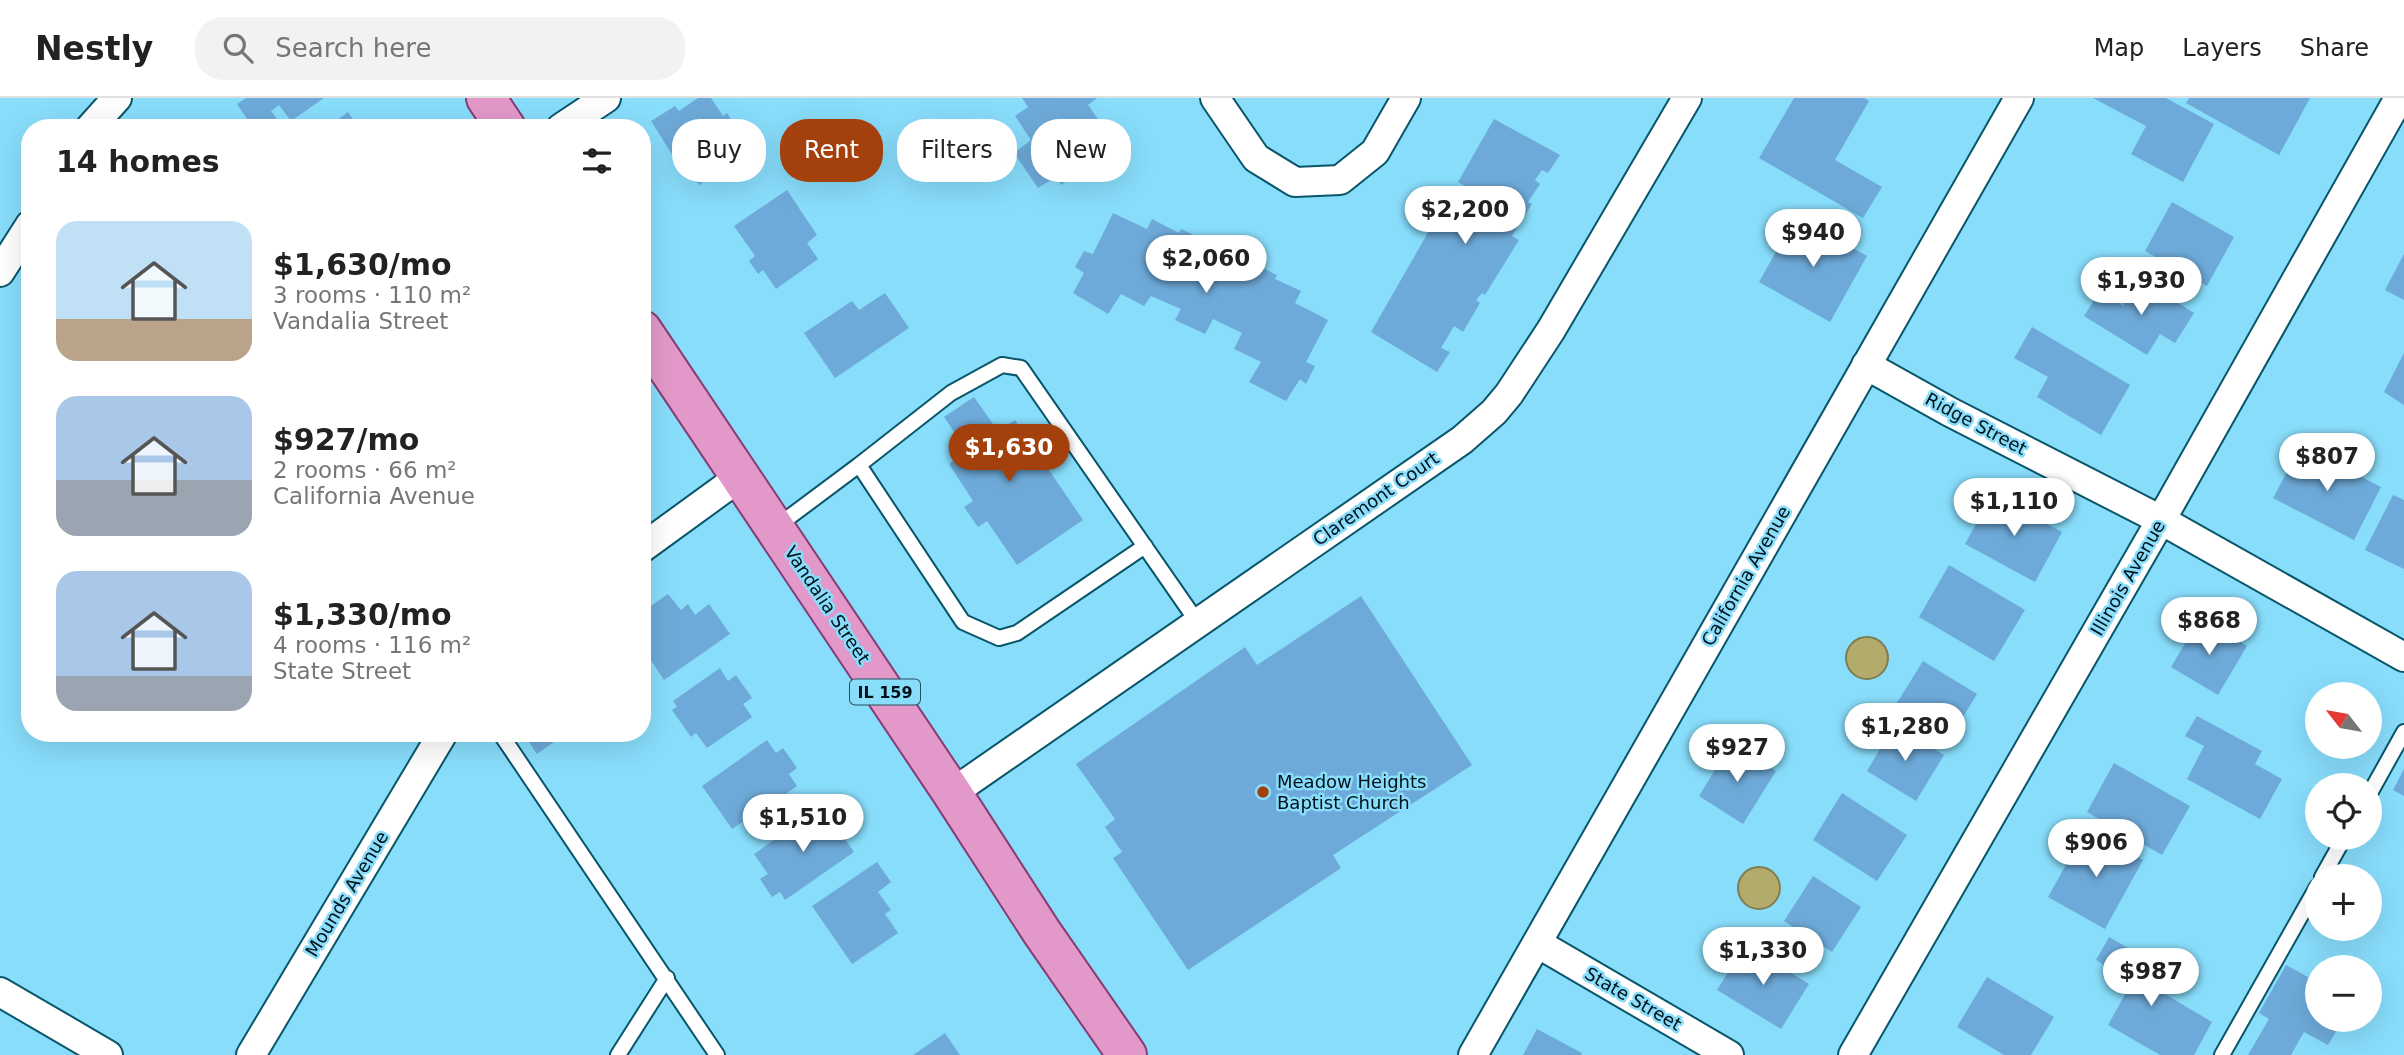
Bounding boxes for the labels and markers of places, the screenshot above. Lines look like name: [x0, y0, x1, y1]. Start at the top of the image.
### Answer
pin: $2,200: [1408, 186, 1522, 246]
pin: $940: [1772, 209, 1854, 269]
pin: $2,060: [1149, 236, 1263, 295]
pin: $1,930: [2084, 258, 2198, 317]
pin: $1,630: [952, 424, 1066, 484]
pin: $807: [2286, 434, 2368, 493]
pin: $1,110: [1957, 478, 2071, 538]
pin: $868: [2168, 598, 2250, 657]
pin: $1,280: [1848, 704, 1962, 763]
pin: $927: [1696, 724, 1778, 784]
place label: Meadow Heights Baptist Church: [1277, 771, 1426, 813]
marker: Meadow Heights Baptist Church: [1255, 784, 1271, 800]
pin: $1,510: [746, 794, 860, 854]
pin: $906: [2055, 820, 2137, 879]
pin: $1,330: [1706, 928, 1820, 987]
pin: $987: [2110, 948, 2192, 1008]

